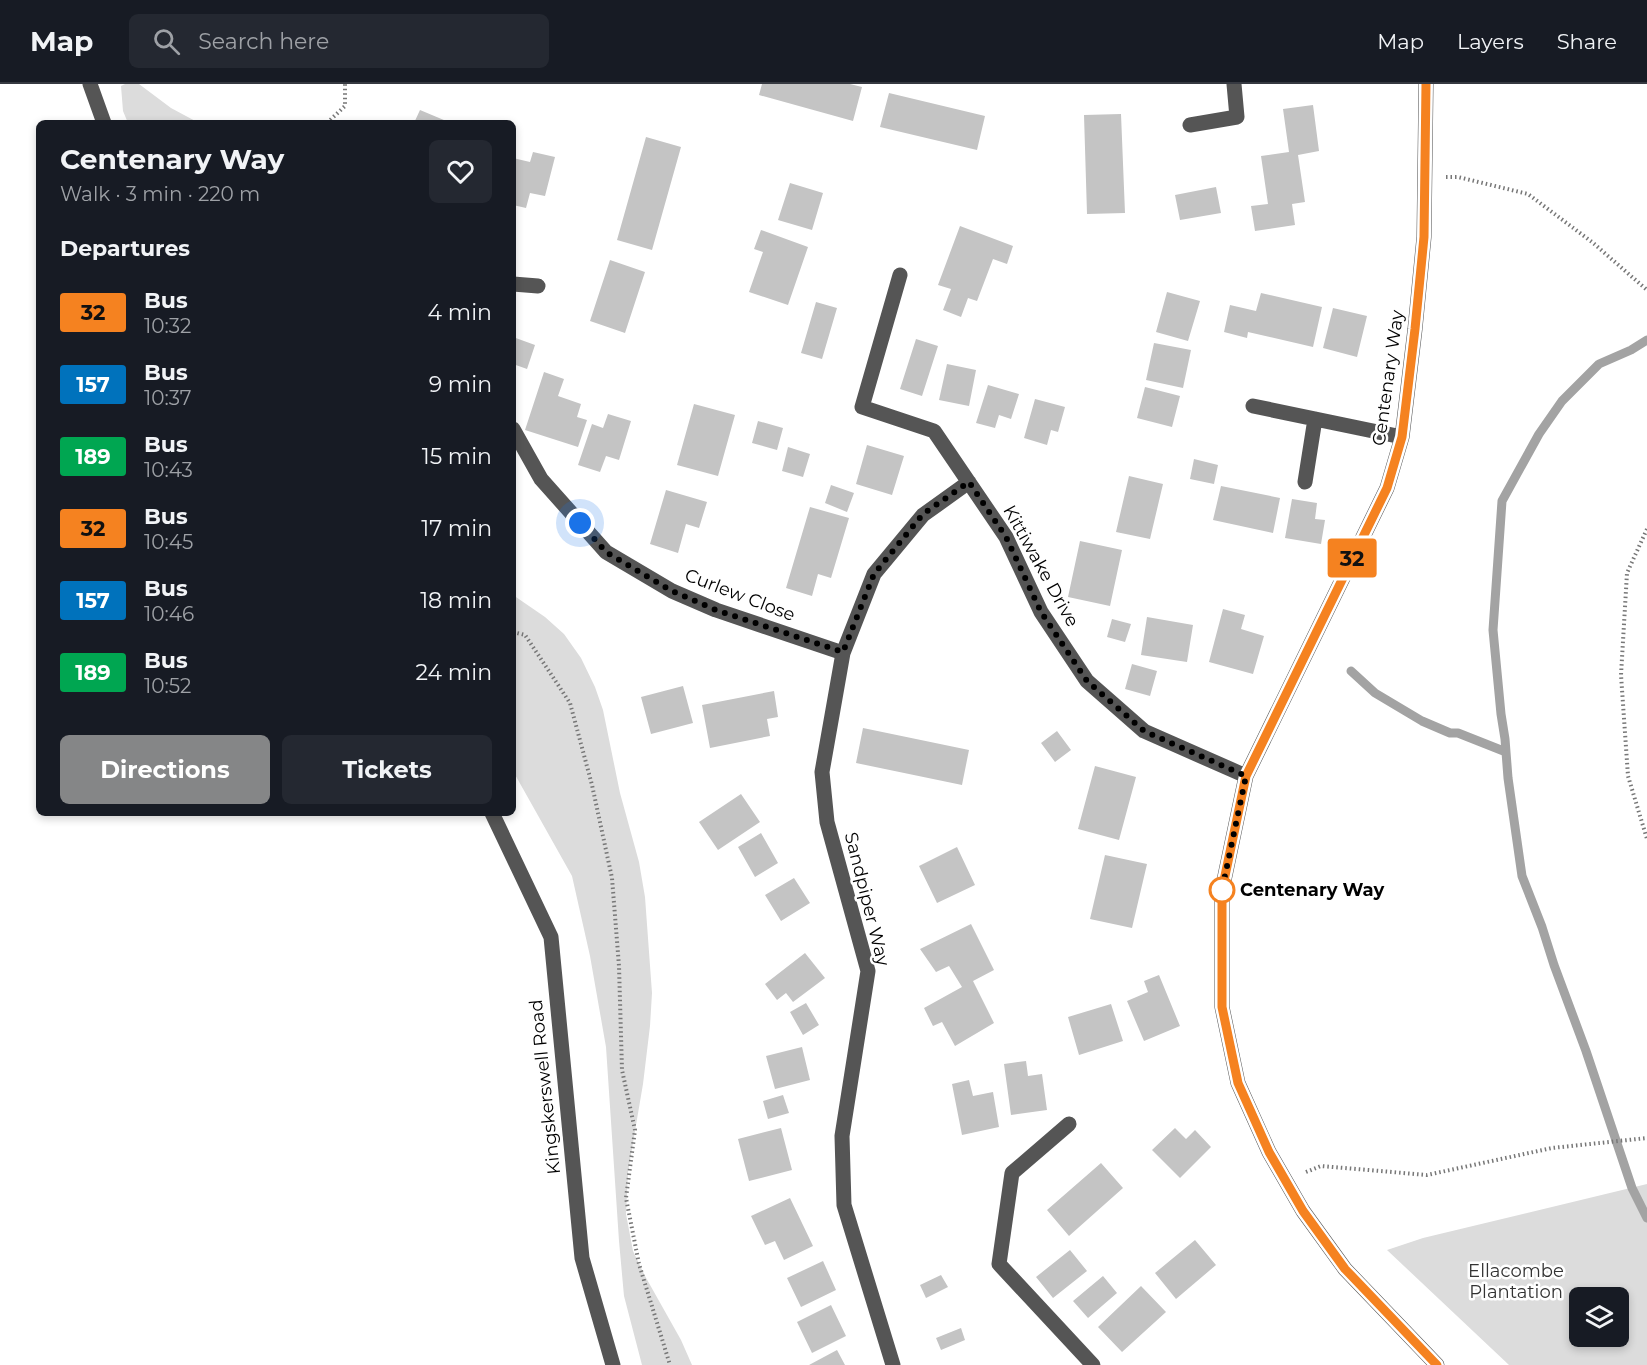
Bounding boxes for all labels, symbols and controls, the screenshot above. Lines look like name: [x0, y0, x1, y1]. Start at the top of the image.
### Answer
search box: [129, 14, 549, 68]
text: Map: [30, 24, 93, 58]
icon: search: [150, 25, 183, 58]
text: Search here: [198, 28, 329, 55]
text: Map: [1377, 29, 1424, 54]
text: Layers: [1457, 29, 1524, 54]
text: Share: [1557, 29, 1617, 54]
button: heart: [429, 140, 492, 203]
text: Centenary Way: [60, 142, 284, 176]
text: Walk · 3 min · 220 m: [60, 182, 260, 206]
text: Departures: [60, 235, 190, 262]
text: Bus: [144, 287, 188, 314]
text: 4 min: [428, 299, 492, 326]
text: 32: [81, 300, 105, 325]
street label: Centenary Way: [1368, 309, 1408, 447]
text: 10:32: [144, 314, 191, 338]
text: Bus: [144, 359, 188, 386]
text: 9 min: [429, 371, 492, 398]
text: 157: [76, 372, 110, 397]
text: 10:37: [144, 386, 192, 410]
text: Bus: [144, 431, 188, 458]
text: 15 min: [422, 443, 492, 470]
text: 189: [75, 444, 111, 469]
text: 10:43: [144, 458, 193, 482]
street label: Kittiwake Drive: [998, 501, 1084, 631]
text: Bus: [144, 503, 188, 530]
your location: [565, 508, 595, 538]
text: 17 min: [421, 515, 492, 542]
text: 32: [81, 516, 105, 541]
text: 10:45: [144, 530, 193, 554]
line badge: 32: [1325, 538, 1379, 578]
text: 32: [1340, 546, 1364, 571]
street label: Curlew Close: [682, 564, 798, 626]
text: Bus: [144, 575, 188, 602]
text: 18 min: [420, 587, 492, 614]
text: 157: [76, 588, 110, 613]
text: 10:46: [144, 602, 194, 626]
text: Bus: [144, 647, 188, 674]
text: 24 min: [416, 659, 492, 686]
text: 189: [75, 660, 111, 685]
text: 10:52: [144, 674, 191, 698]
button: Directions: [60, 735, 270, 804]
button: Tickets: [282, 735, 492, 804]
street label: Sandpiper Way: [840, 830, 894, 968]
marker: Centenary Way: [1209, 877, 1235, 903]
place label: Centenary Way: [1240, 879, 1384, 901]
street label: Kingskerswell Road: [525, 998, 565, 1176]
park label: Ellacombe Plantation: [1468, 1260, 1564, 1303]
map controls: [1569, 1287, 1629, 1347]
button: layers: [1569, 1287, 1629, 1347]

